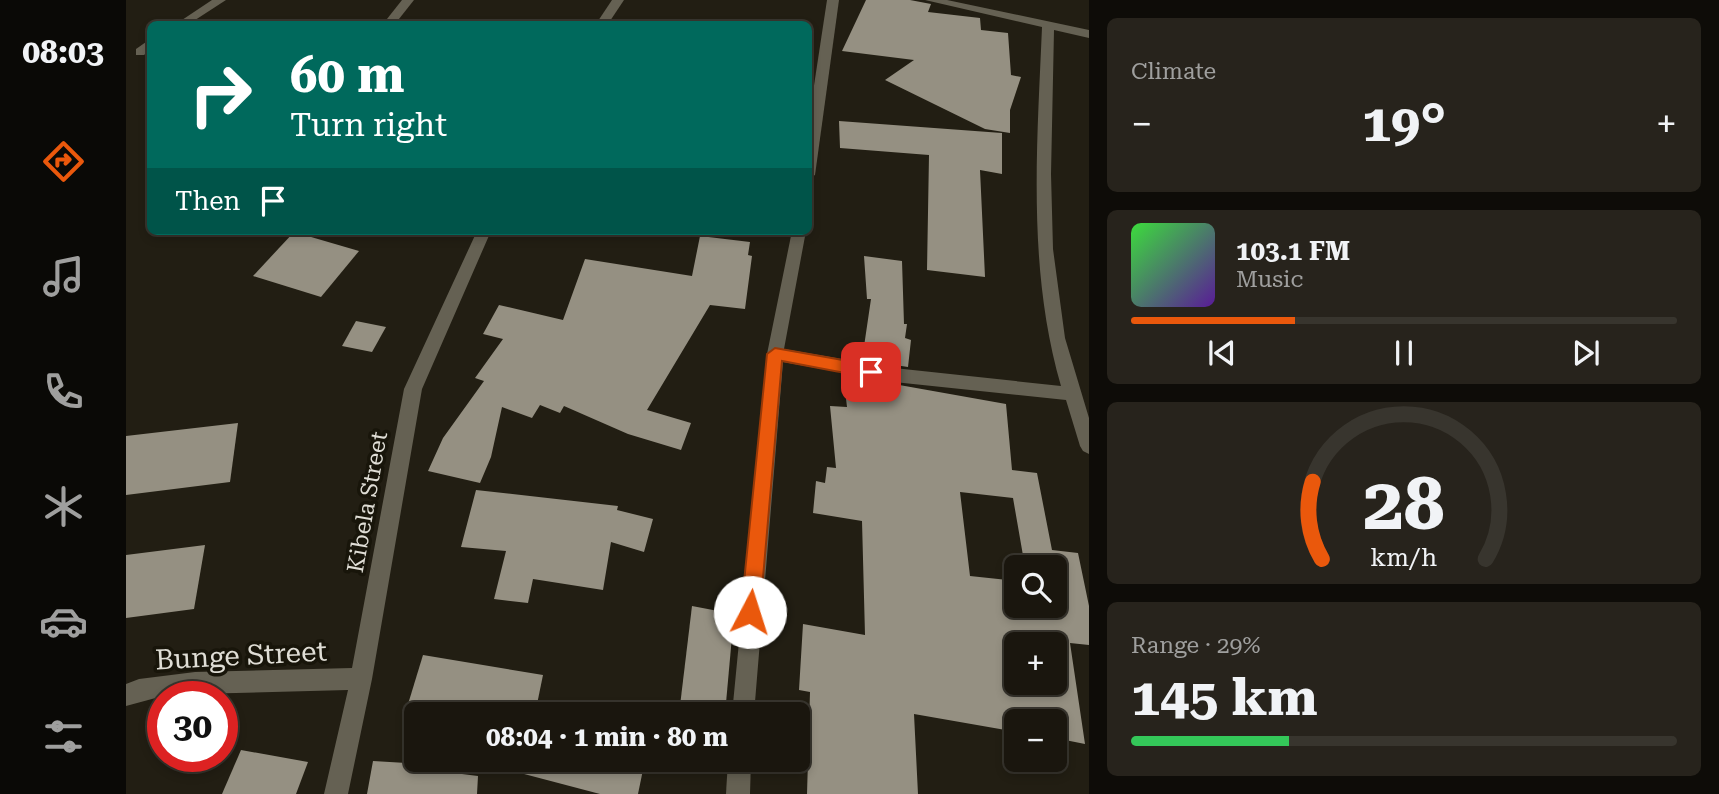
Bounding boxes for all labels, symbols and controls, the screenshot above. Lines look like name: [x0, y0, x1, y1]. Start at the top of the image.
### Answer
text: 08:03: [22, 33, 104, 71]
text: 60 m: [290, 47, 405, 104]
icon: right: [175, 49, 266, 140]
text: Climate: [1131, 58, 1216, 85]
text: 19°: [1362, 93, 1446, 154]
text: −: [1131, 102, 1152, 146]
text: +: [1656, 102, 1677, 146]
text: Turn right: [290, 106, 447, 144]
icon: directions: [39, 137, 88, 186]
icon: arrive: [254, 182, 292, 220]
text: Then: [175, 186, 240, 216]
text: 103.1 FM: [1236, 236, 1350, 266]
icon: music: [39, 252, 88, 301]
text: Music: [1236, 266, 1303, 293]
icon: previous: [1203, 334, 1241, 372]
icon: pause: [1385, 334, 1423, 372]
icon: next: [1567, 334, 1605, 372]
pin: [841, 342, 901, 402]
icon: arrive: [852, 353, 890, 391]
icon: phone: [39, 367, 88, 416]
street label: Kibela Street: [342, 429, 393, 575]
text: 28: [1363, 462, 1445, 547]
icon: climate: [39, 482, 88, 531]
text: km/h: [1371, 543, 1437, 572]
map controls: [1004, 555, 1067, 772]
button: search: [1004, 555, 1067, 618]
position arrow: [713, 575, 787, 649]
icon: car: [39, 597, 88, 646]
button: +: [1004, 632, 1067, 695]
text: Range · 29%: [1131, 632, 1260, 659]
street label: Bunge Street: [154, 635, 328, 676]
text: 145 km: [1131, 667, 1318, 728]
speed limit sign: 30: [147, 681, 238, 772]
button: −: [1004, 709, 1067, 772]
icon: filters: [39, 712, 88, 761]
text: 08:04 · 1 min · 80 m: [486, 722, 728, 752]

